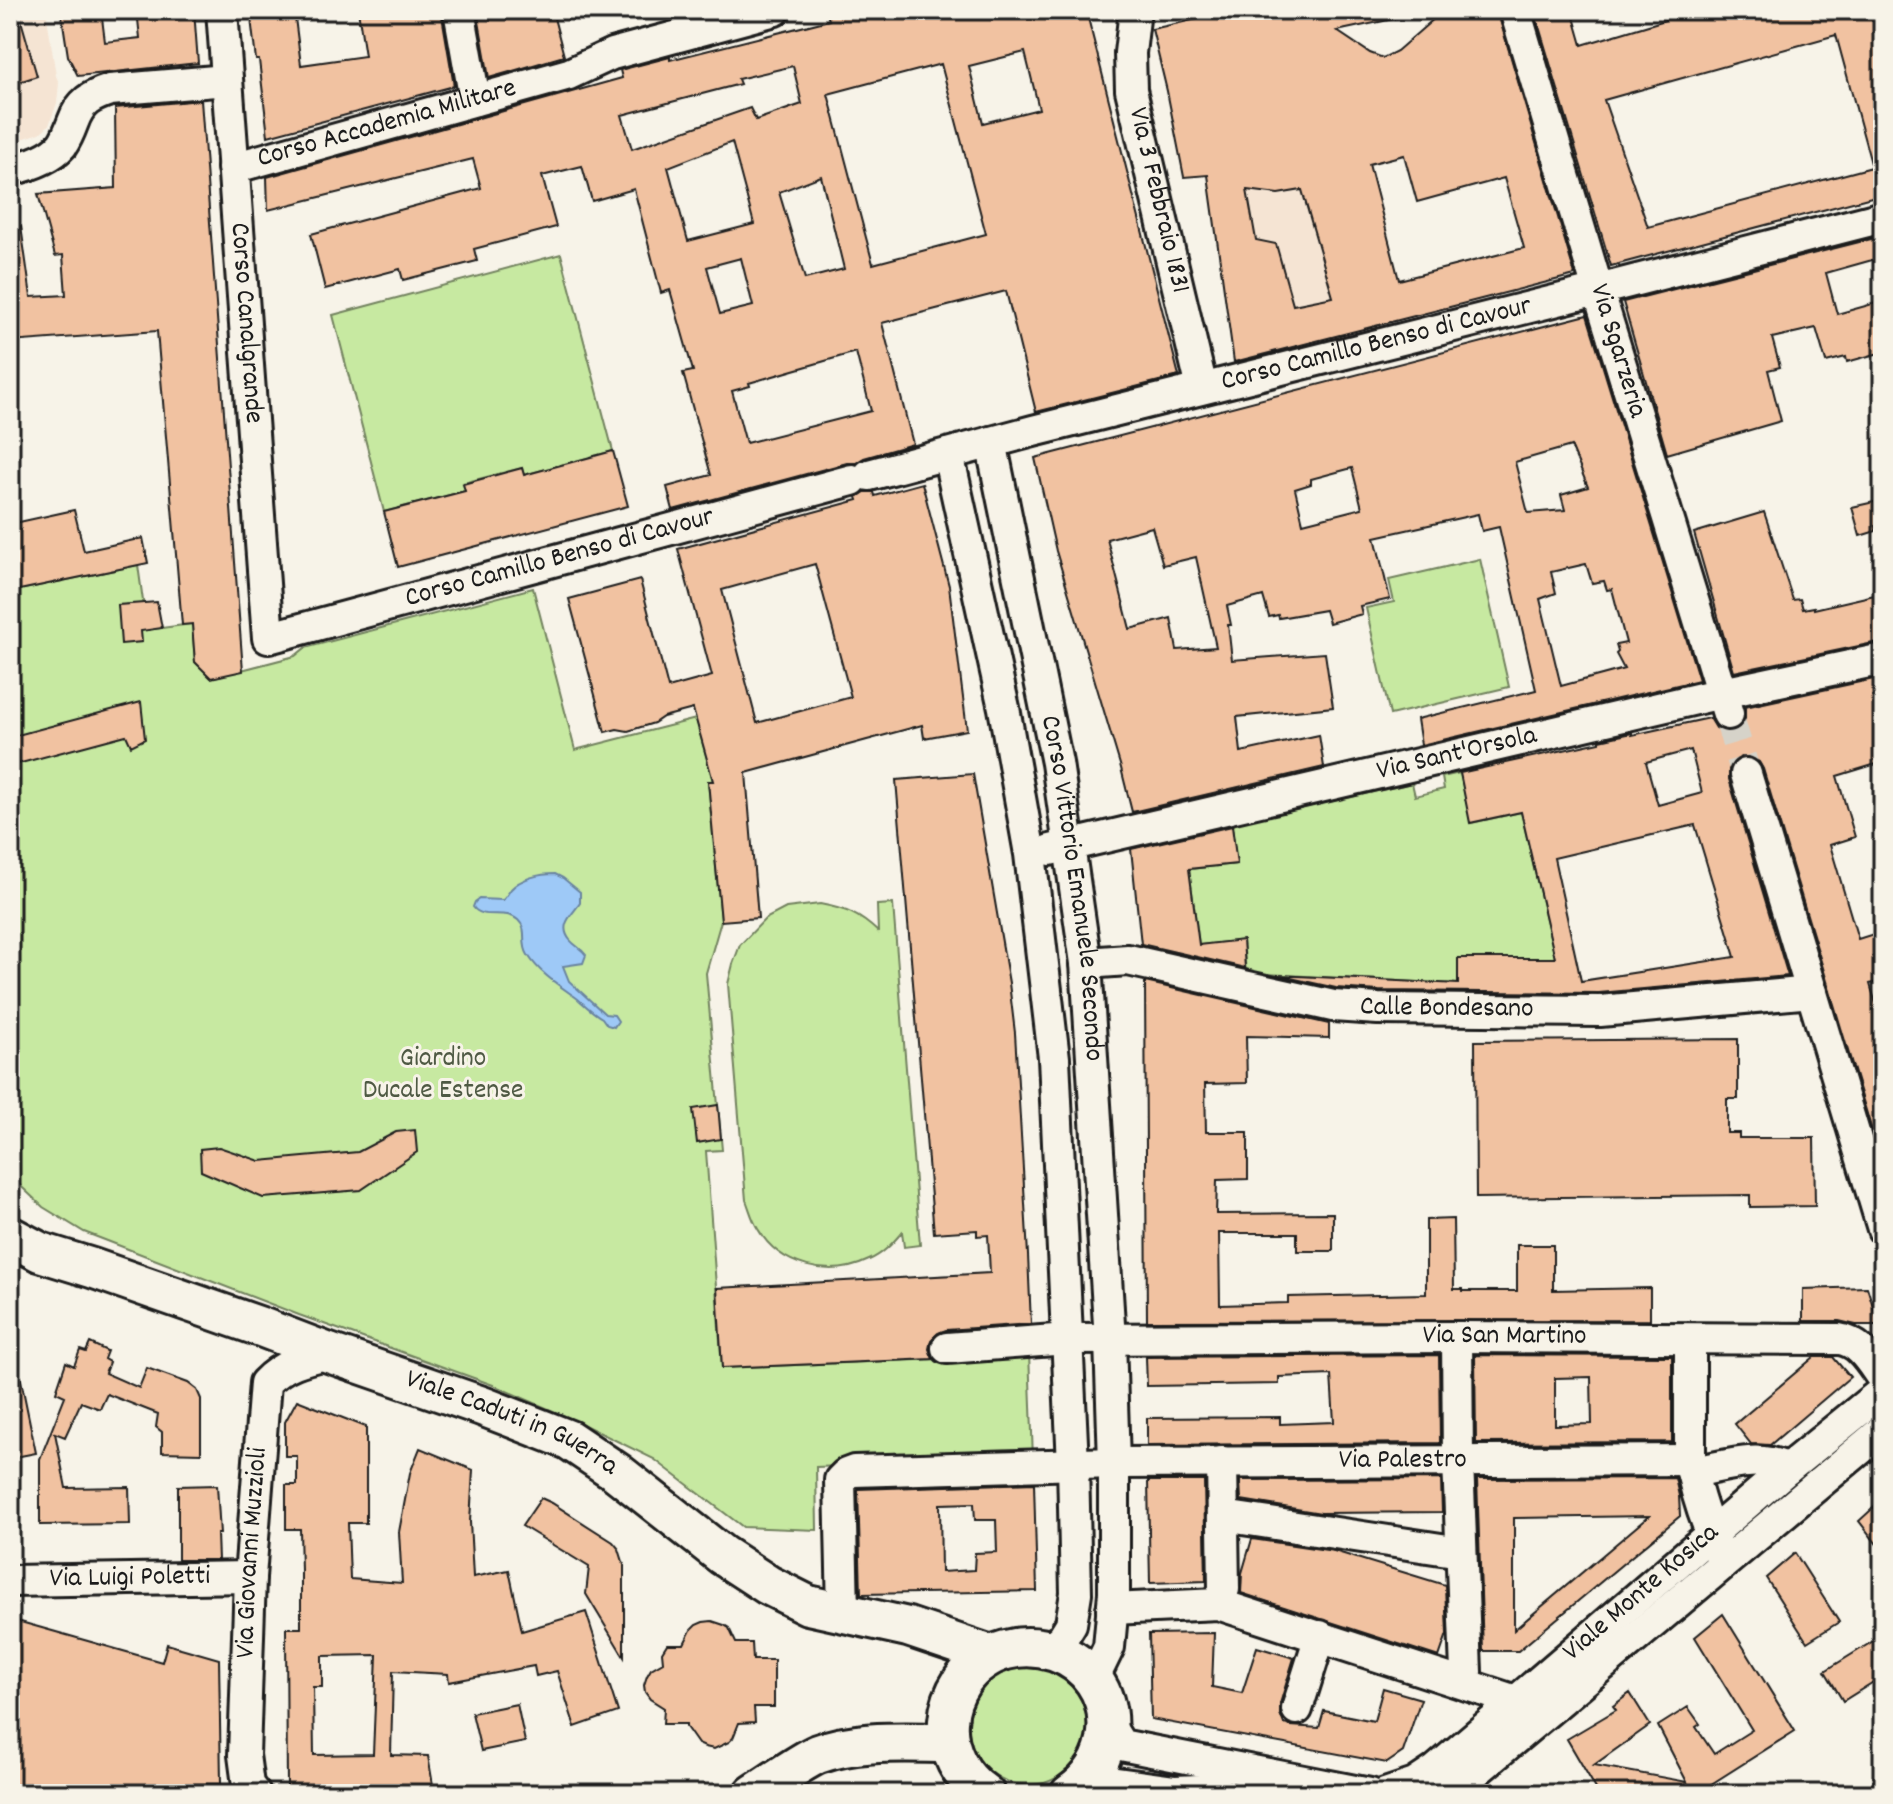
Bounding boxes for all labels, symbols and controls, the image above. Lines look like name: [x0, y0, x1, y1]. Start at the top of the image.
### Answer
street label: Corso Accademia Militare: [253, 70, 521, 180]
street label: Via 3 Febbraio 1831: [1116, 104, 1199, 297]
street label: Corso Canalgrande: [218, 221, 272, 425]
street label: Via Sgarzeria: [1577, 279, 1656, 424]
street label: Corso Camillo Benso di Cavour: [1217, 287, 1537, 403]
street label: Corso Camillo Benso di Cavour: [401, 498, 719, 620]
street label: Corso Vittorio Emanuele Secondo: [1028, 712, 1112, 1062]
street label: Via Sant'Orsola: [1373, 717, 1542, 793]
street label: Calle Bondesano: [1359, 988, 1534, 1030]
park label: Giardino Ducale Estense: [363, 1040, 523, 1112]
street label: Via San Martino: [1423, 1317, 1587, 1358]
street label: Viale Caduti in Guerra: [400, 1361, 626, 1488]
street label: Via Palestro: [1339, 1441, 1467, 1482]
street label: Via Giovanni Muzzioli: [227, 1446, 280, 1659]
street label: Viale Monte Kosica: [1555, 1514, 1729, 1672]
street label: Via Luigi Poletti: [49, 1558, 211, 1600]

